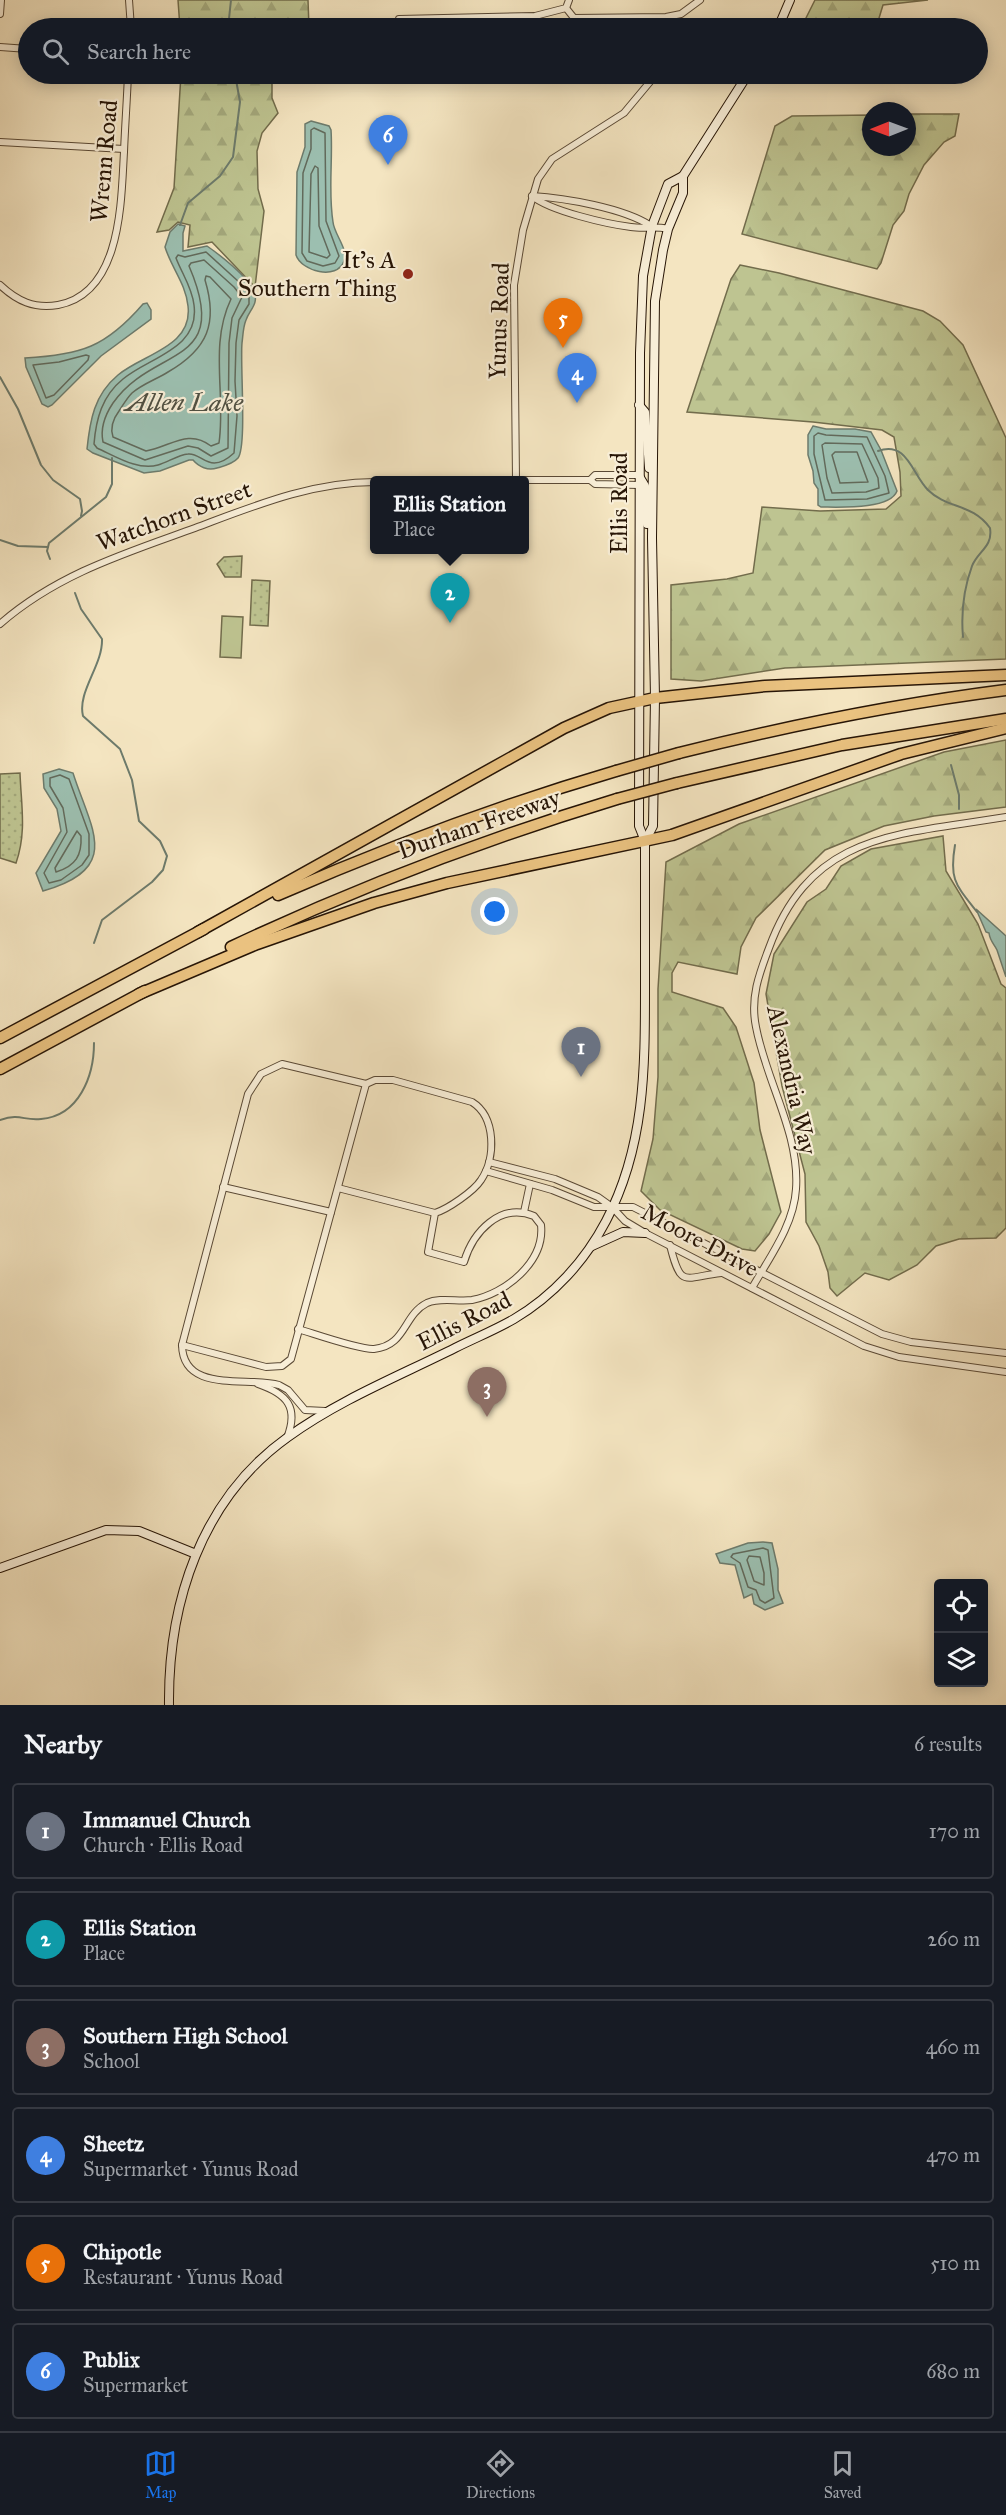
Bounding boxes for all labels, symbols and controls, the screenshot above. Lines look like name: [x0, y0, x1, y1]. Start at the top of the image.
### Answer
search box: [18, 18, 988, 84]
icon: search: [39, 35, 72, 68]
text: Search here: [87, 38, 191, 65]
street label: Wrenn Road: [84, 98, 124, 224]
north arrow: [862, 102, 916, 156]
pin: 6: [368, 116, 408, 165]
place label: It’s A Southern Thing: [238, 245, 397, 303]
street label: Yunus Road: [482, 262, 516, 380]
marker: It’s A Southern Thing: [401, 267, 415, 281]
pin: 5: [544, 298, 582, 348]
pin: 4: [558, 354, 596, 403]
water label: Allen Lake: [122, 386, 244, 418]
street label: Ellis Road: [604, 452, 634, 554]
street label: Watchorn Street: [92, 474, 256, 558]
popup: [370, 476, 529, 554]
text: Ellis Station: [393, 490, 506, 517]
text: Place: [393, 517, 435, 541]
pin: 2: [430, 574, 470, 623]
street label: Durham Freeway: [394, 782, 565, 866]
your location: [480, 897, 509, 926]
street label: Alexandria Way: [760, 1002, 824, 1158]
pin: 1: [562, 1028, 600, 1077]
street label: Moore Drive: [636, 1197, 764, 1283]
street label: Ellis Road: [412, 1285, 516, 1357]
pin: 3: [468, 1368, 506, 1417]
map controls: [934, 1579, 988, 1687]
button: locate: [934, 1579, 988, 1633]
button: layers: [934, 1633, 988, 1687]
text: Nearby: [24, 1728, 102, 1760]
text: 6 results: [914, 1732, 982, 1756]
text: Immanuel Church: [83, 1806, 251, 1833]
text: 1: [42, 1819, 49, 1843]
text: 170 m: [929, 1819, 980, 1843]
text: Church · Ellis Road: [83, 1833, 243, 1857]
text: Ellis Station: [83, 1914, 196, 1941]
text: 2: [41, 1927, 50, 1951]
text: 260 m: [927, 1927, 980, 1951]
text: Place: [83, 1941, 125, 1965]
text: Southern High School: [83, 2022, 287, 2049]
text: 3: [42, 2035, 50, 2059]
text: 460 m: [926, 2035, 980, 2059]
text: School: [83, 2049, 140, 2073]
text: Sheetz: [83, 2130, 144, 2157]
text: 4: [40, 2143, 51, 2167]
text: 470 m: [926, 2143, 980, 2167]
text: Supermarket · Yunus Road: [83, 2157, 299, 2181]
text: Chipotle: [83, 2238, 161, 2265]
text: 5: [41, 2251, 50, 2275]
text: 510 m: [930, 2251, 980, 2275]
text: Restaurant · Yunus Road: [83, 2265, 283, 2289]
text: Publix: [83, 2346, 140, 2373]
text: 6: [40, 2359, 51, 2383]
text: 680 m: [926, 2359, 980, 2383]
text: Supermarket: [83, 2373, 188, 2397]
tab: Map: [144, 2447, 177, 2502]
tab: Directions: [466, 2447, 535, 2502]
tab: Saved: [824, 2447, 862, 2502]

